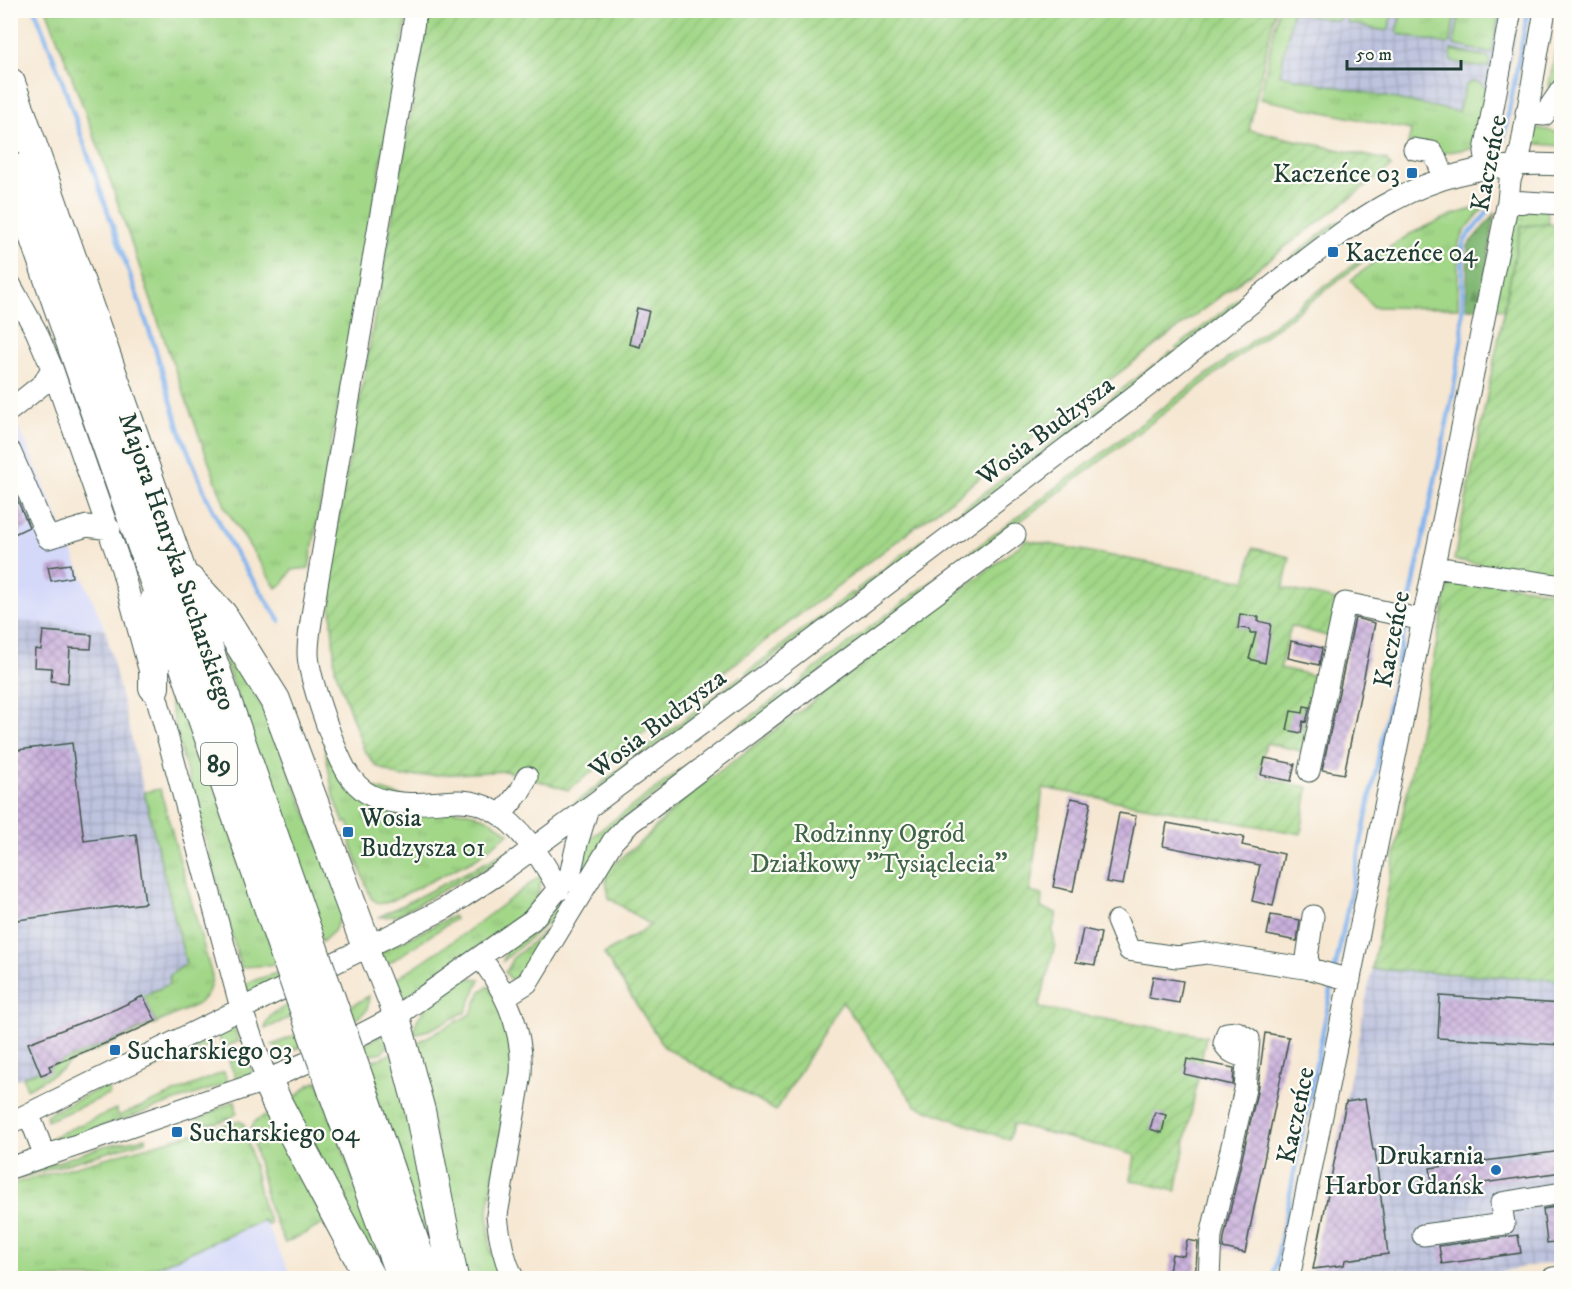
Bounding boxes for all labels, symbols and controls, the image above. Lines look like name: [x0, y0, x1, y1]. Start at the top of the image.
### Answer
scale bar: [1347, 33, 1461, 71]
text: 50 m: [1356, 44, 1392, 66]
street label: Kaczeńce: [1464, 112, 1515, 215]
place label: Kaczeńce 03: [1273, 158, 1400, 191]
marker: Kaczeńce 03: [1405, 166, 1419, 180]
place label: Kaczeńce 04: [1345, 237, 1478, 270]
marker: Kaczeńce 04: [1326, 245, 1340, 259]
street label: Wosia Budzysza: [970, 369, 1121, 494]
street label: Majora Henryka Sucharskiego: [110, 408, 243, 715]
street label: Kaczeńce: [1367, 588, 1418, 691]
street label: Wosia Budzysza: [582, 662, 733, 787]
road number: 89: [201, 743, 237, 785]
place label: Wosia Budzysza 01: [359, 802, 486, 865]
park label: Rodzinny Ogród Działkowy "Tysiąclecia": [750, 818, 1008, 881]
marker: Wosia Budzysza 01: [341, 825, 355, 839]
place label: Sucharskiego 03: [127, 1035, 292, 1068]
marker: Sucharskiego 03: [108, 1043, 122, 1057]
street label: Kaczeńce: [1270, 1064, 1323, 1167]
place label: Sucharskiego 04: [189, 1117, 361, 1150]
marker: Sucharskiego 04: [170, 1125, 184, 1139]
place label: Drukarnia Harbor Gdańsk: [1324, 1140, 1484, 1203]
marker: Drukarnia Harbor Gdańsk: [1489, 1163, 1503, 1177]

